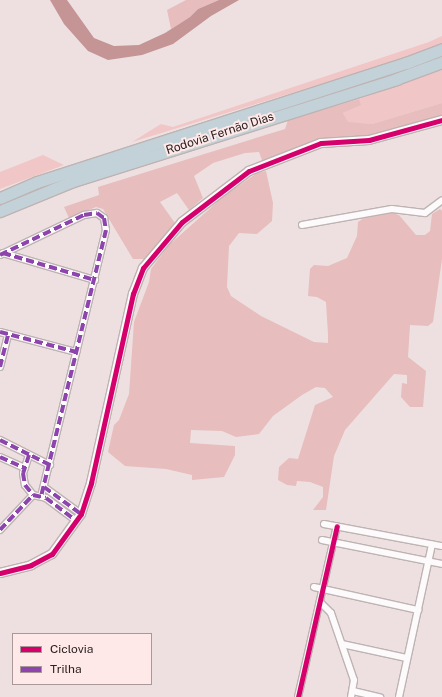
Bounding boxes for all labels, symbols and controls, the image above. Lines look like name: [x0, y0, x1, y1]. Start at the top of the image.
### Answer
street label: Rodovia Fernão Dias: [164, 110, 276, 158]
legend: [12, 633, 152, 685]
text: Ciclovia: [50, 642, 93, 656]
text: Trilha: [50, 662, 82, 676]

